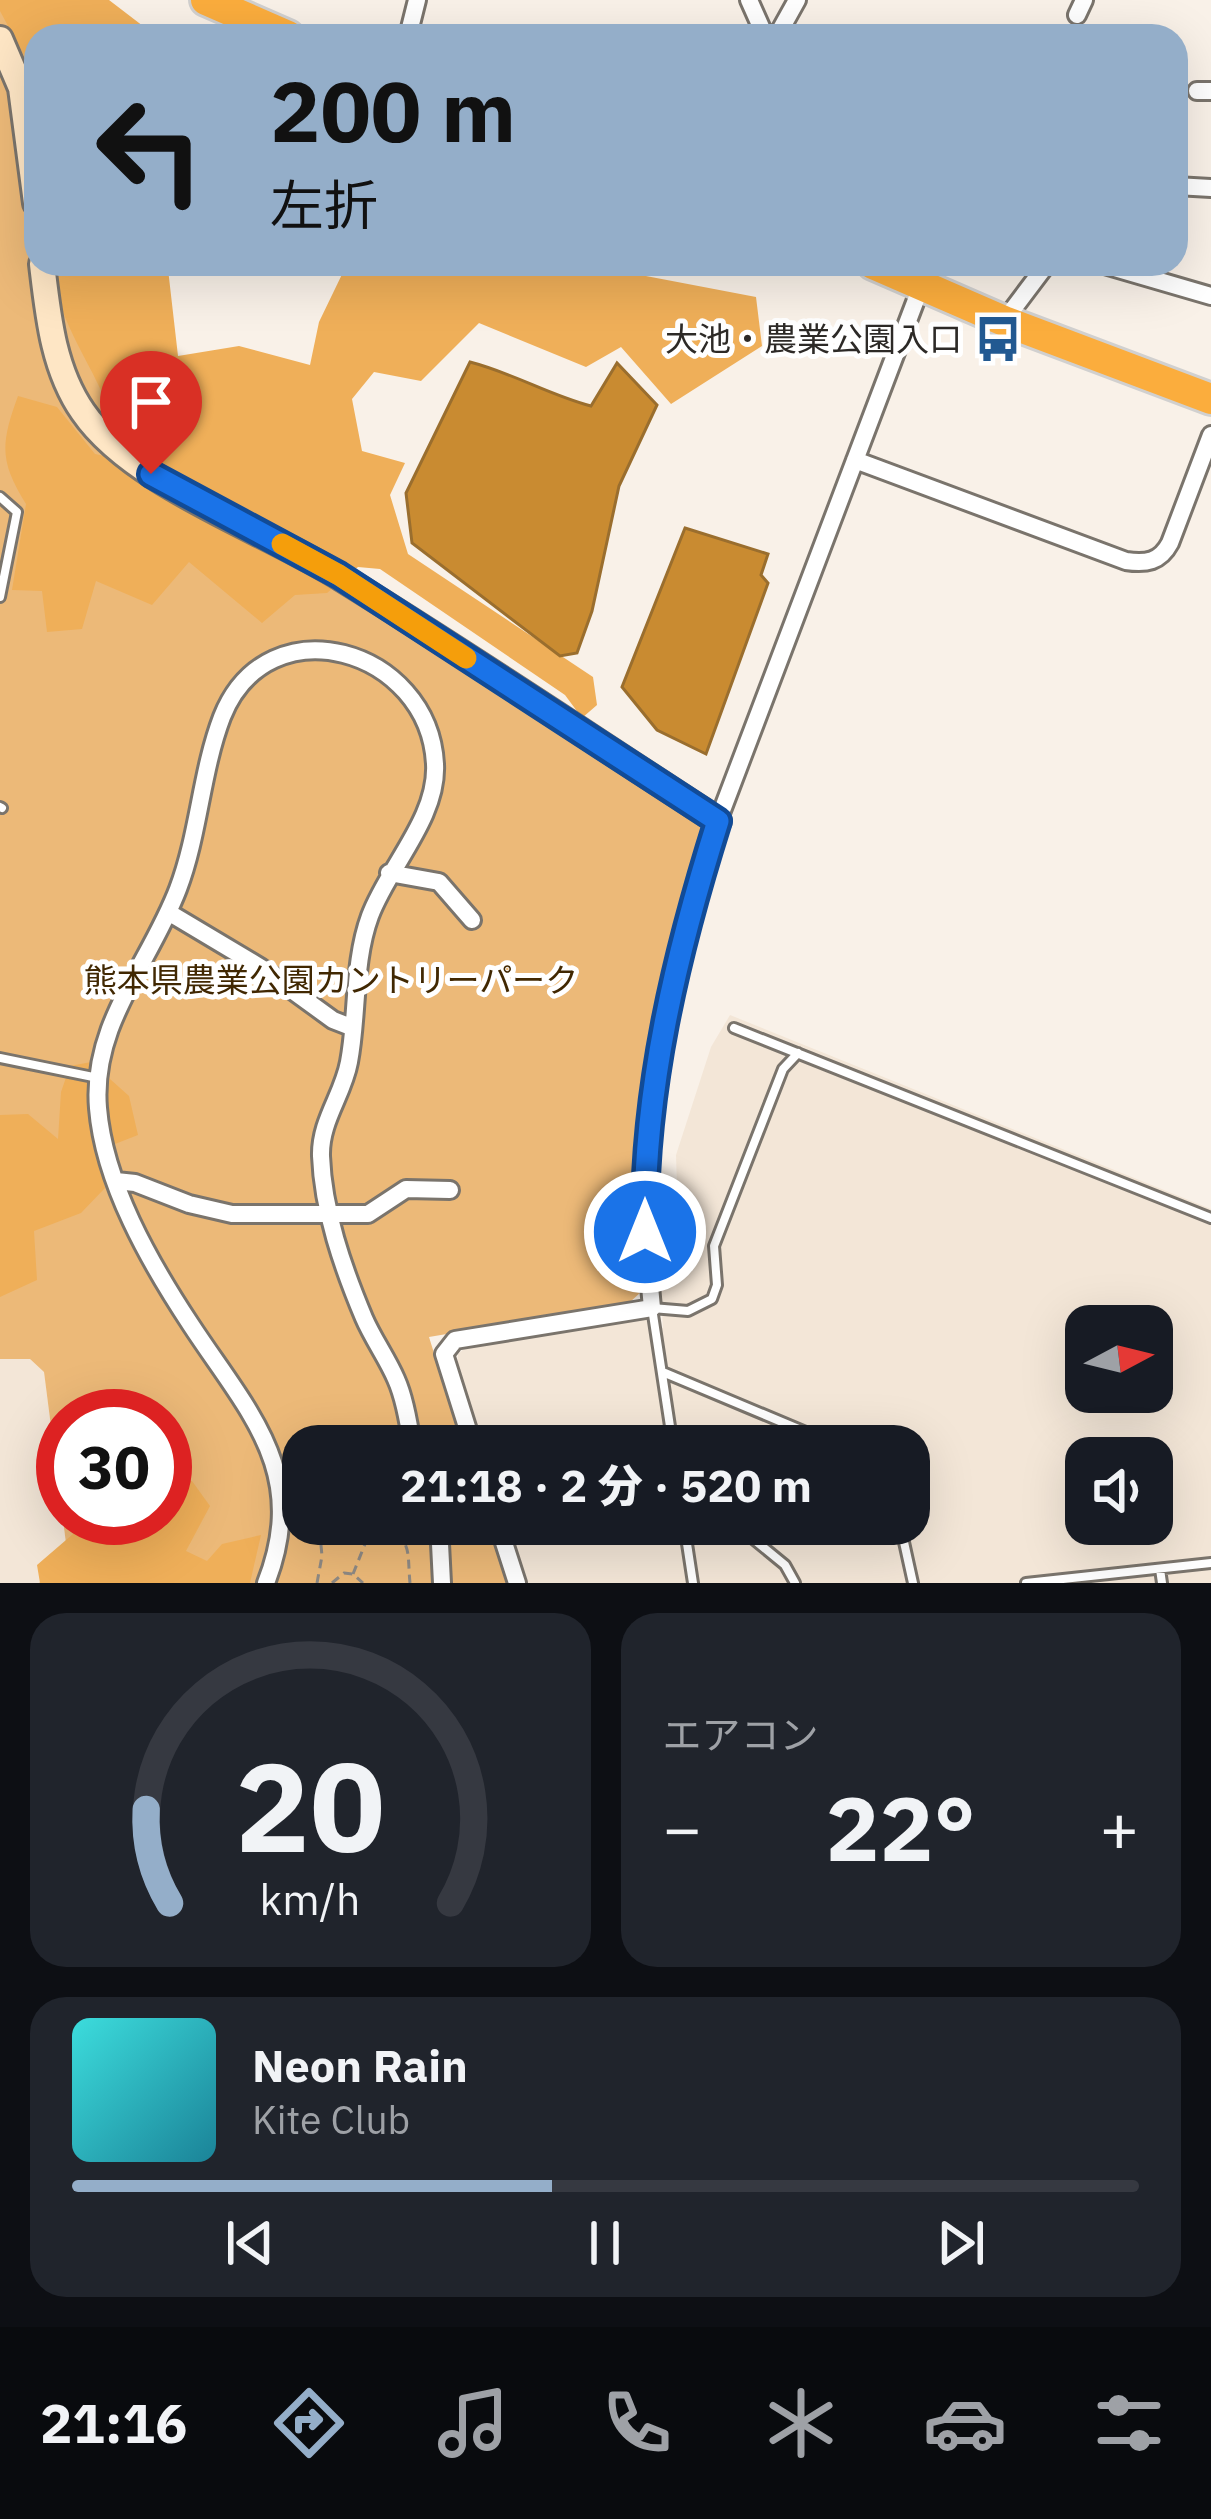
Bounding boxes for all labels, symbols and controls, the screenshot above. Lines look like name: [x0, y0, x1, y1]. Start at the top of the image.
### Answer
text: 200 m: [270, 56, 516, 165]
icon: left: [72, 72, 228, 228]
text: 左折: [270, 170, 378, 240]
bus stop icon: 大池・農業公園入口: [973, 314, 1023, 364]
place label: 大池・農業公園入口: [665, 317, 962, 360]
pin: [100, 351, 202, 474]
icon: arrive: [118, 369, 184, 435]
park label: 熊本県農業公園カントリーパーク: [84, 958, 578, 1001]
position arrow: [582, 1169, 708, 1295]
north arrow: [1065, 1305, 1173, 1413]
map controls: [1065, 1305, 1173, 1545]
speed limit sign: 30: [36, 1389, 192, 1545]
button: sound: [1065, 1437, 1173, 1545]
text: 21:18 · 2 分 · 520 m: [400, 1456, 812, 1514]
text: エアコン: [663, 1709, 819, 1760]
text: 20: [235, 1724, 385, 1886]
text: 22°: [826, 1769, 976, 1886]
text: −: [663, 1784, 702, 1870]
text: +: [1099, 1784, 1139, 1870]
text: km/h: [260, 1871, 361, 1927]
text: Neon Rain: [252, 2036, 468, 2094]
text: Kite Club: [252, 2094, 410, 2145]
icon: previous: [217, 2210, 283, 2276]
icon: pause: [572, 2210, 638, 2276]
icon: next: [928, 2210, 994, 2276]
icon: directions: [267, 2381, 351, 2465]
icon: music: [431, 2381, 515, 2465]
icon: phone: [595, 2381, 679, 2465]
icon: climate: [759, 2381, 843, 2465]
icon: car: [923, 2381, 1007, 2465]
icon: filters: [1087, 2381, 1171, 2465]
text: 21:16: [40, 2388, 187, 2458]

